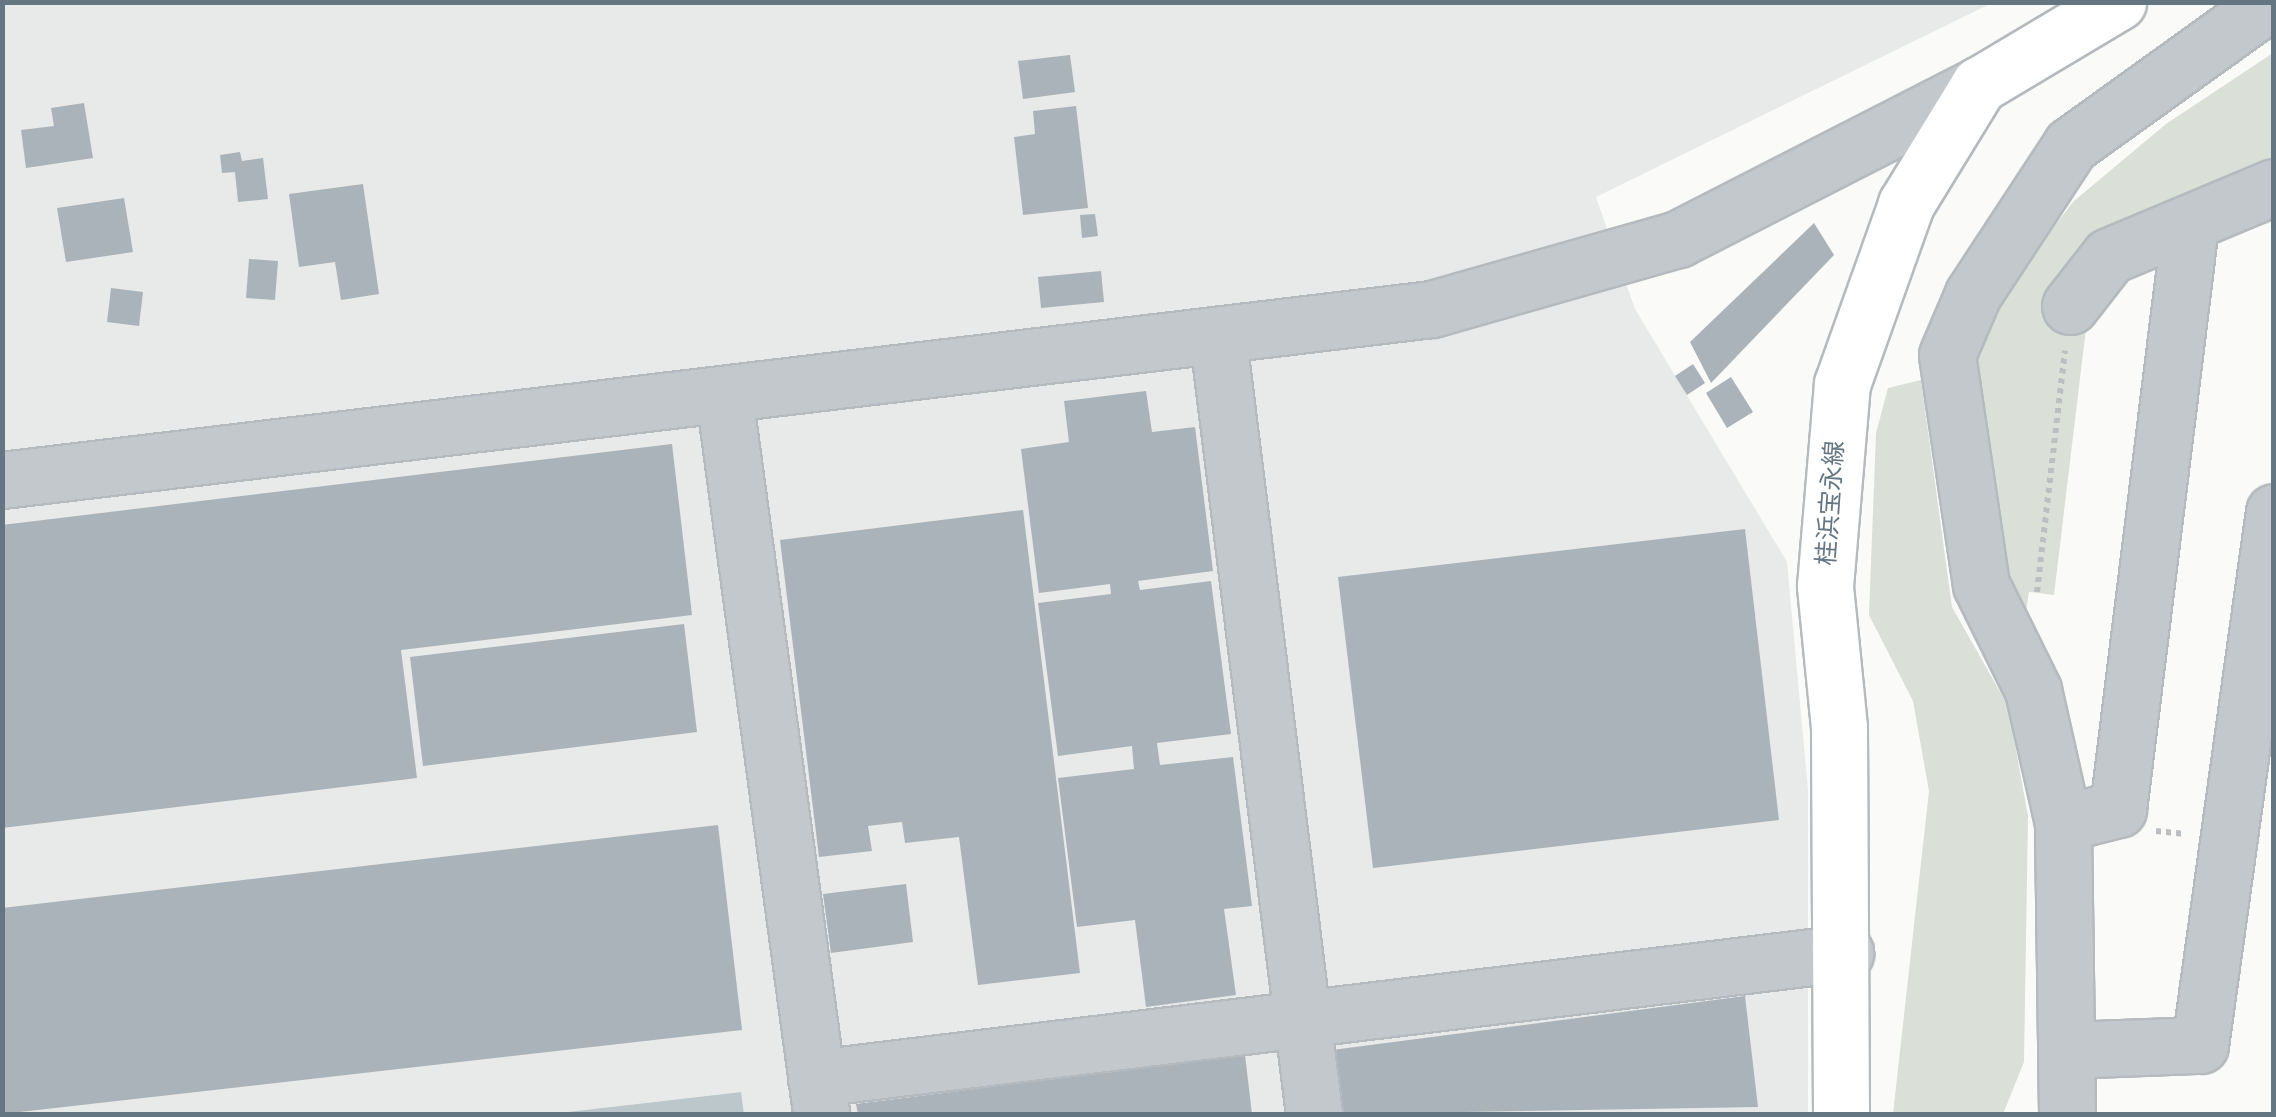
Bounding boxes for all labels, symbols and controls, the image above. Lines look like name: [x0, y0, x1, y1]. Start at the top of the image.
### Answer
street label: 桂浜宝永線: [1811, 440, 1849, 566]

